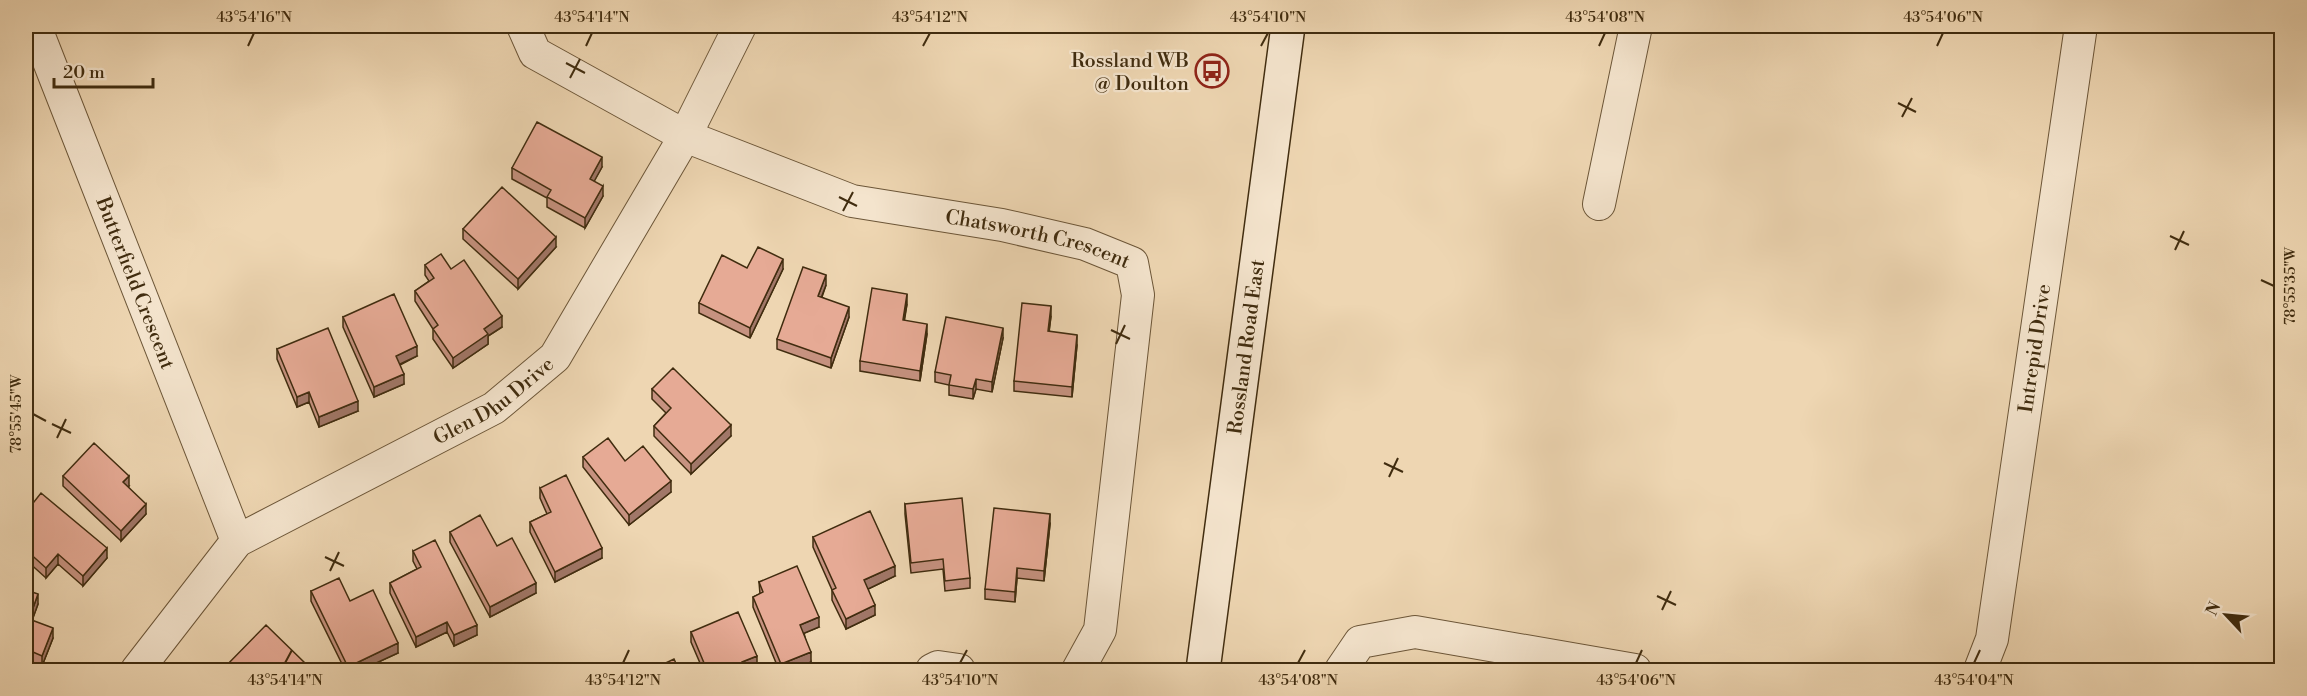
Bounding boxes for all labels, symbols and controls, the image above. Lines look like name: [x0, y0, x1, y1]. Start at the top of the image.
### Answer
text: 43°54'16"N: [216, 8, 292, 27]
text: 43°54'14"N: [554, 8, 630, 27]
text: 43°54'12"N: [892, 8, 968, 27]
text: 43°54'10"N: [1230, 8, 1306, 27]
text: 43°54'08"N: [1565, 8, 1645, 27]
text: 43°54'06"N: [1903, 8, 1983, 27]
place label: Rossland WB @ Doulton: [1071, 49, 1189, 97]
scale bar: [54, 51, 153, 89]
bus stop icon: Rossland WB @ Doulton: [1194, 53, 1230, 89]
text: 20 m: [63, 61, 105, 84]
street label: Butterfield Crescent: [89, 193, 179, 373]
street label: Chatsworth Crescent: [944, 205, 1133, 275]
text: 78°55'35"W: [2281, 247, 2300, 325]
street label: Rossland Road East: [1223, 258, 1271, 436]
street label: Intrepid Drive: [2014, 282, 2057, 415]
street label: Glen Dhu Drive: [429, 352, 560, 451]
text: 78°55'45"W: [7, 374, 26, 453]
north arrow: [2196, 585, 2256, 645]
text: N: [2202, 598, 2225, 619]
text: 43°54'14"N: [247, 671, 323, 690]
text: 43°54'12"N: [585, 671, 661, 690]
text: 43°54'10"N: [922, 671, 998, 690]
text: 43°54'08"N: [1258, 671, 1338, 690]
text: 43°54'06"N: [1596, 671, 1676, 690]
text: 43°54'04"N: [1934, 671, 2014, 690]

